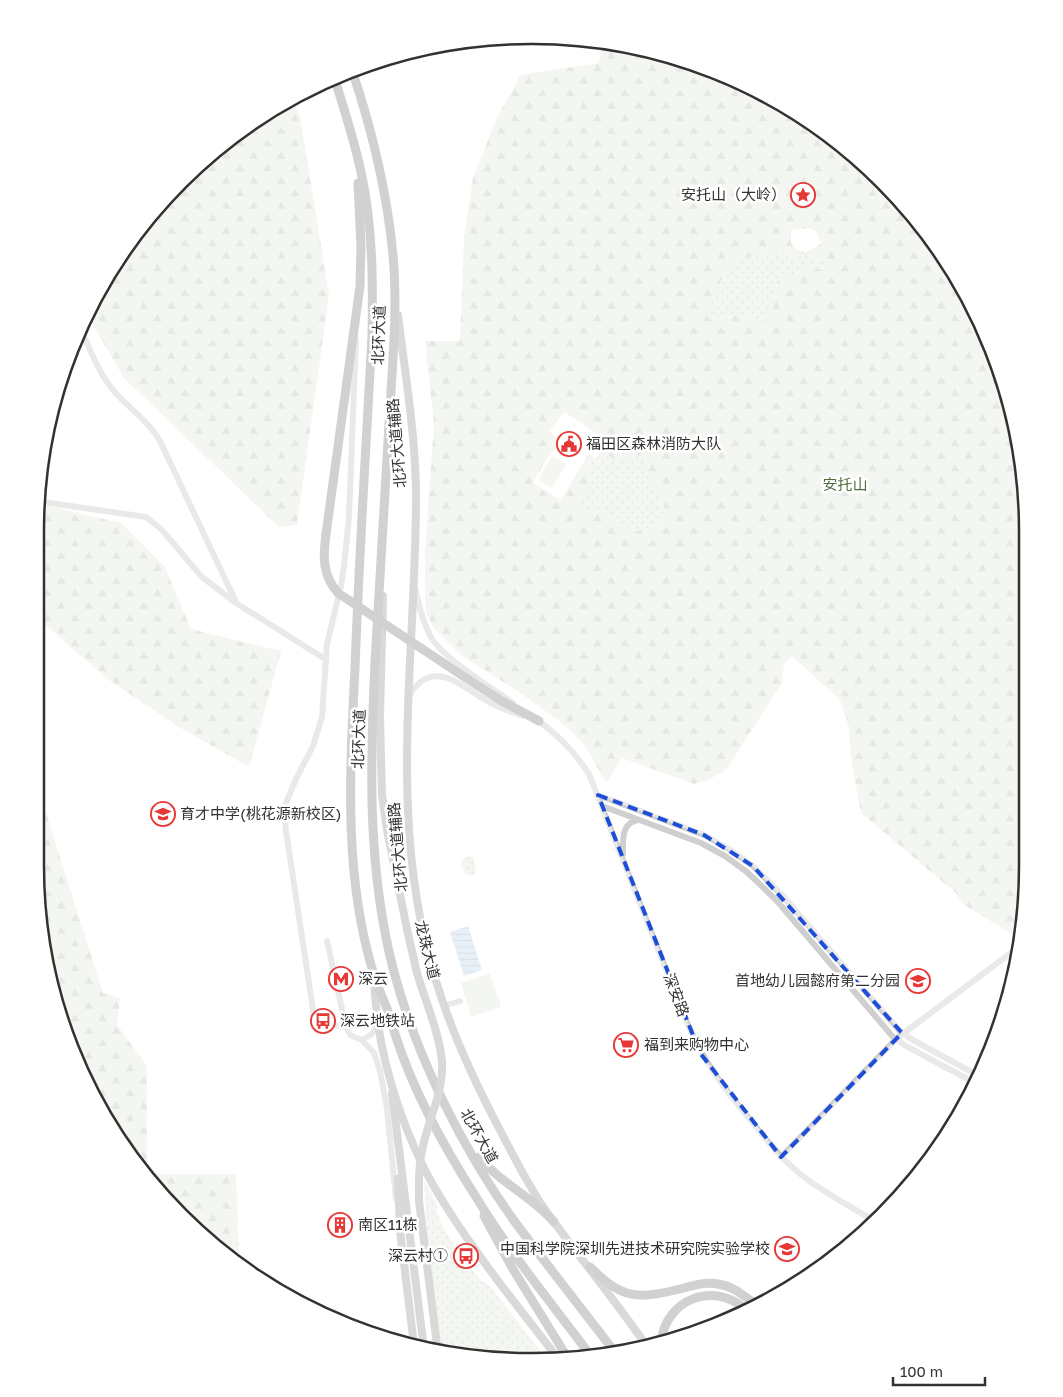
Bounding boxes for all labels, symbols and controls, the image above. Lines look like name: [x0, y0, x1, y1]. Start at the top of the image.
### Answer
place icon: 安托山（大岭）: [790, 182, 816, 208]
place label: 安托山（大岭）: [681, 185, 786, 203]
street label: 北环大道: [368, 305, 388, 365]
street label: 北环大道辅路: [383, 397, 409, 489]
public building icon: 福田区森林消防大队: [556, 431, 582, 457]
place label: 福田区森林消防大队: [586, 434, 721, 452]
park label: 安托山: [822, 475, 868, 493]
street label: 北环大道: [348, 709, 368, 769]
school or university icon: 育才中学(桃花源新校区): [150, 801, 176, 827]
street label: 北环大道辅路: [384, 801, 410, 893]
place label: 育才中学(桃花源新校区): [180, 804, 341, 822]
street label: 龙珠大道: [412, 918, 444, 981]
metro station icon: 深云: [328, 966, 354, 992]
school or university icon: 首地幼儿园懿府第二分园: [905, 968, 931, 994]
place label: 深云: [358, 969, 388, 987]
street label: 深安路: [660, 970, 693, 1019]
place label: 首地幼儿园懿府第二分园: [735, 971, 900, 989]
bus stop icon: 深云地铁站: [310, 1008, 336, 1034]
place label: 深云地铁站: [340, 1011, 415, 1029]
supermarket icon: 福到来购物中心: [613, 1032, 639, 1058]
place label: 福到来购物中心: [644, 1035, 749, 1053]
street label: 北环大道: [457, 1105, 502, 1166]
building icon: 南区11栋: [327, 1212, 353, 1238]
place label: 南区11栋: [358, 1215, 418, 1233]
school or university icon: 中国科学院深圳先进技术研究院实验学校: [774, 1236, 800, 1262]
place label: 中国科学院深圳先进技术研究院实验学校: [500, 1239, 770, 1257]
bus stop icon: 深云村①: [453, 1243, 479, 1269]
place label: 深云村①: [388, 1246, 448, 1264]
scale bar: [893, 1354, 986, 1386]
text: 100 m: [900, 1362, 943, 1380]

